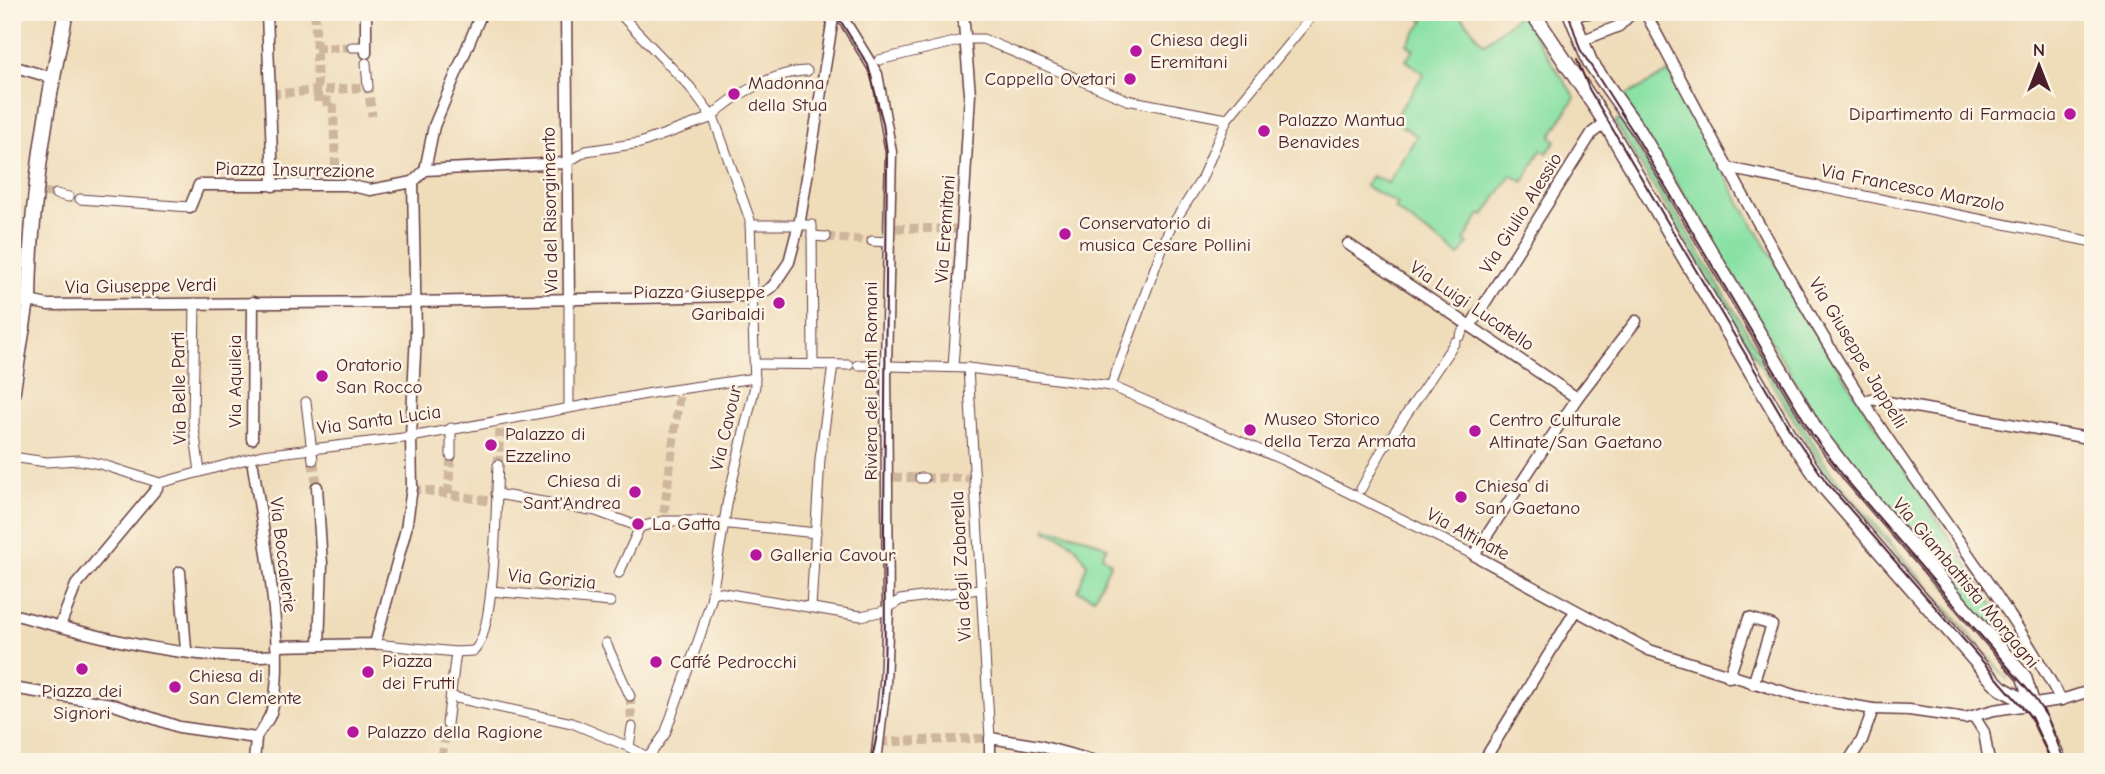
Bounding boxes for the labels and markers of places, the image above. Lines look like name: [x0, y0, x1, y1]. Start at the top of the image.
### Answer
place label: Chiesa degli Eremitani: [1150, 29, 1248, 73]
marker: Chiesa degli Eremitani: [1128, 43, 1144, 59]
place label: Cappella Ovetari: [985, 68, 1116, 90]
marker: Cappella Ovetari: [1122, 71, 1138, 87]
place label: Madonna della Stua: [748, 72, 828, 116]
marker: Madonna della Stua: [726, 86, 742, 102]
place label: Dipartimento di Farmacia: [1849, 103, 2056, 125]
marker: Dipartimento di Farmacia: [2062, 106, 2078, 122]
place label: Palazzo Mantua Benavides: [1278, 109, 1405, 153]
marker: Palazzo Mantua Benavides: [1256, 123, 1272, 139]
place label: Conservatorio di musica Cesare Pollini: [1079, 212, 1251, 256]
marker: Conservatorio di musica Cesare Pollini: [1057, 226, 1073, 242]
place label: Piazza Giuseppe Garibaldi: [633, 281, 765, 325]
marker: Piazza Giuseppe Garibaldi: [771, 295, 787, 311]
place label: Oratorio San Rocco: [336, 354, 423, 398]
marker: Oratorio San Rocco: [314, 368, 330, 384]
place label: Museo Storico della Terza Armata: [1264, 408, 1416, 452]
place label: Centro Culturale Altinate/San Gaetano: [1489, 409, 1662, 453]
marker: Museo Storico della Terza Armata: [1242, 422, 1258, 438]
place label: Palazzo di Ezzelino: [505, 423, 585, 467]
marker: Centro Culturale Altinate/San Gaetano: [1467, 423, 1483, 439]
marker: Palazzo di Ezzelino: [483, 437, 499, 453]
place label: Chiesa di Sant'Andrea: [523, 470, 621, 514]
place label: Chiesa di San Gaetano: [1475, 475, 1580, 519]
marker: Chiesa di Sant'Andrea: [627, 484, 643, 500]
marker: Chiesa di San Gaetano: [1453, 489, 1469, 505]
place label: La Gatta: [652, 513, 721, 535]
marker: La Gatta: [630, 516, 646, 532]
place label: Galleria Cavour: [770, 544, 896, 566]
marker: Galleria Cavour: [748, 547, 764, 563]
place label: Piazza dei Frutti: [382, 650, 456, 694]
place label: Caffé Pedrocchi: [670, 651, 797, 673]
marker: Caffé Pedrocchi: [648, 654, 664, 670]
marker: Piazza dei Signori: [74, 661, 90, 677]
marker: Piazza dei Frutti: [360, 664, 376, 680]
place label: Chiesa di San Clemente: [189, 665, 302, 709]
marker: Chiesa di San Clemente: [167, 679, 183, 695]
place label: Piazza dei Signori: [42, 680, 122, 724]
place label: Palazzo della Ragione: [367, 721, 543, 743]
marker: Palazzo della Ragione: [345, 724, 361, 740]

